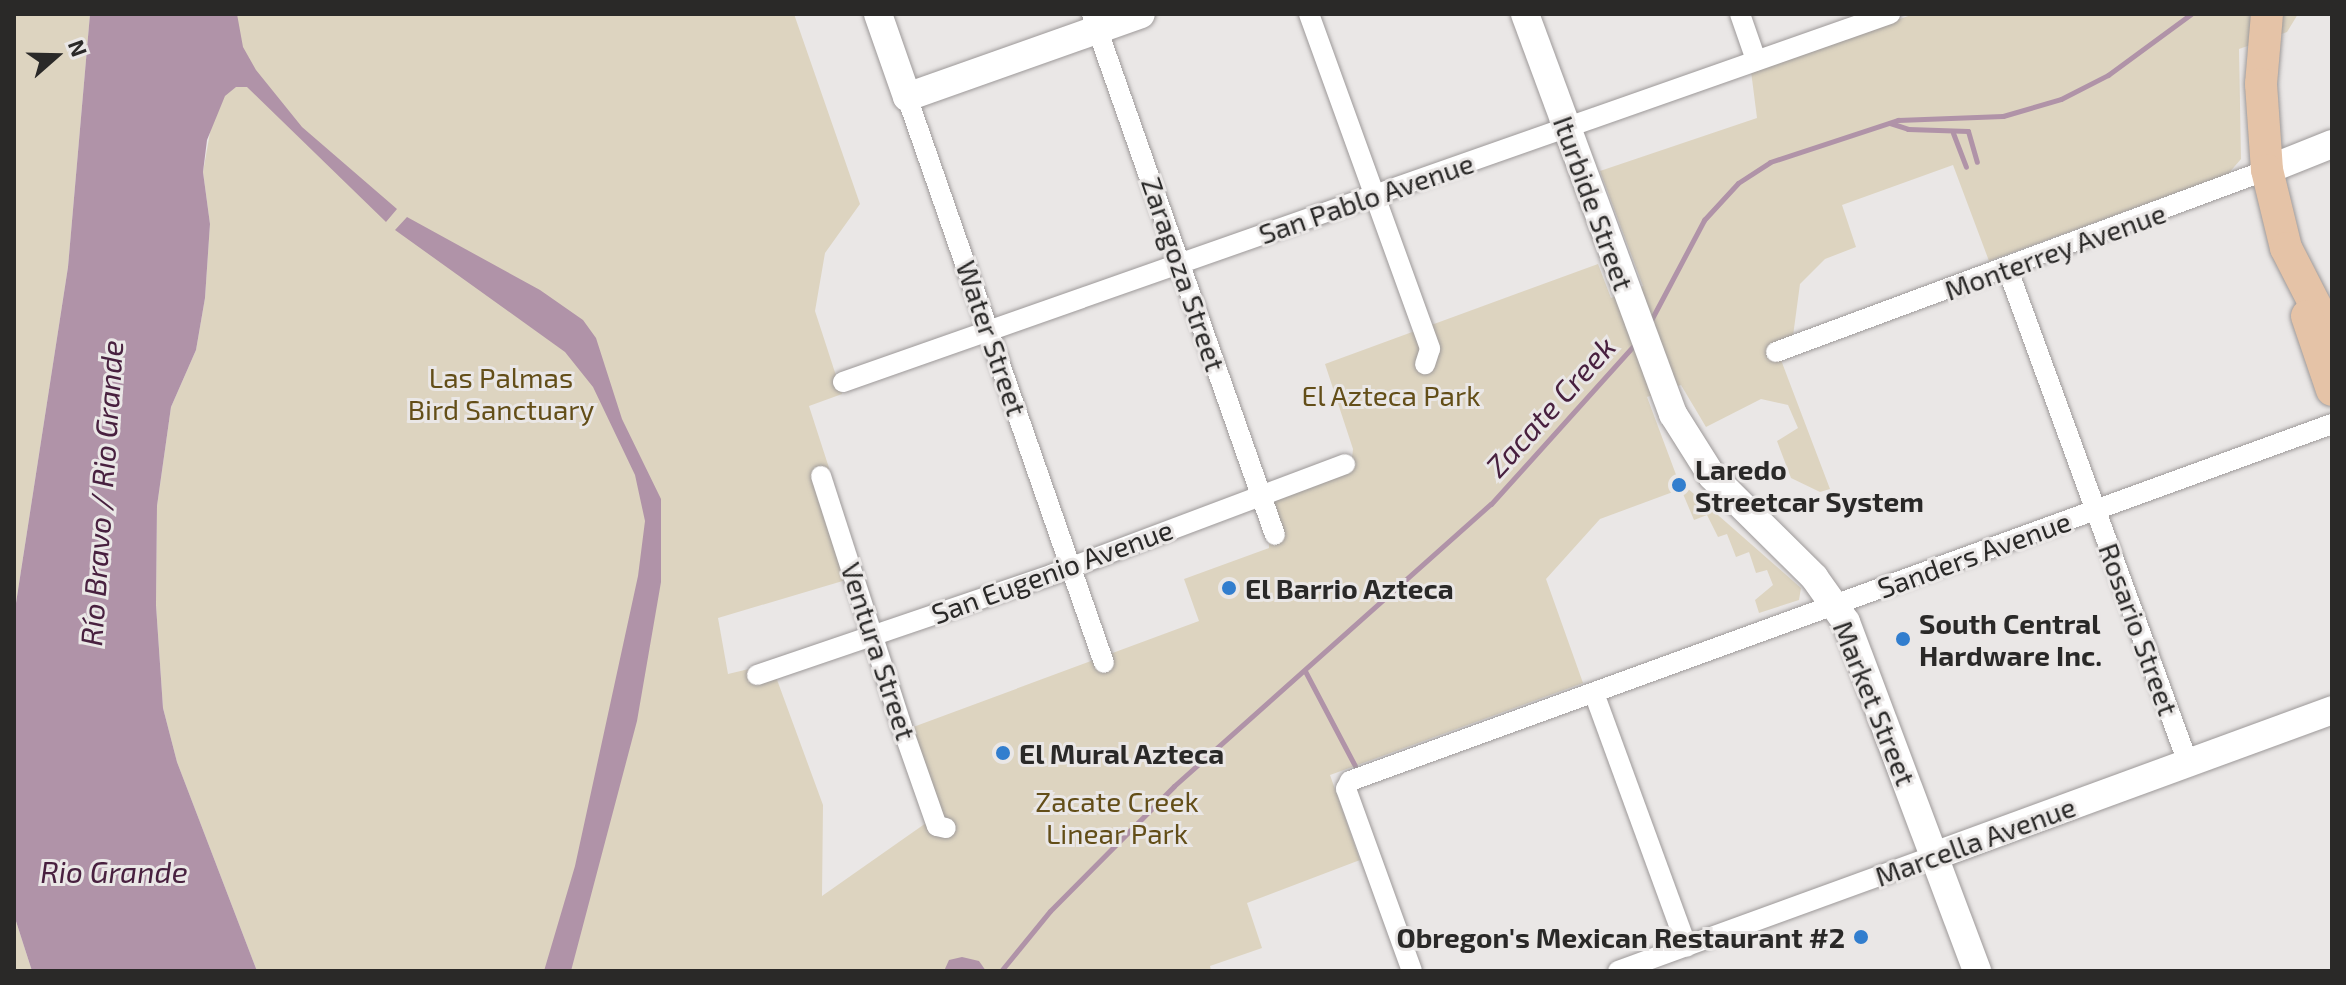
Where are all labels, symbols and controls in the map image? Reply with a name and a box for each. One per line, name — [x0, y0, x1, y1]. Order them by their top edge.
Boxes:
north arrow — [16, 16, 96, 96]
text: N — [64, 36, 93, 60]
street label: Iturbide Street — [1547, 111, 1641, 295]
street label: San Pablo Avenue — [1254, 145, 1478, 251]
street label: Zaragoza Street — [1135, 173, 1233, 375]
street label: Monterrey Avenue — [1939, 195, 2171, 307]
street label: Water Street — [950, 256, 1034, 420]
water label: Zacate Creek — [1478, 329, 1622, 483]
water label: Río Bravo / Rio Grande — [72, 339, 130, 647]
park label: Las Palmas Bird Sanctuary — [408, 360, 594, 426]
park label: El Azteca Park — [1301, 378, 1481, 412]
place label: Laredo Streetcar System — [1695, 452, 1925, 518]
marker: Laredo Streetcar System — [1670, 476, 1688, 494]
street label: Sanders Avenue — [1872, 503, 2076, 605]
street label: San Eugenio Avenue — [926, 512, 1178, 630]
street label: Rosario Street — [2092, 538, 2186, 720]
street label: Ventura Street — [835, 558, 923, 744]
place label: El Barrio Azteca — [1245, 571, 1455, 605]
marker: El Barrio Azteca — [1220, 579, 1238, 597]
place label: South Central Hardware Inc. — [1919, 606, 2102, 672]
street label: Market Street — [1827, 616, 1923, 790]
marker: South Central Hardware Inc. — [1894, 630, 1912, 648]
place label: El Mural Azteca — [1019, 736, 1226, 770]
marker: El Mural Azteca — [994, 744, 1012, 762]
park label: Zacate Creek Linear Park — [1035, 784, 1199, 850]
street label: Marcella Avenue — [1870, 789, 2080, 893]
water label: Rio Grande — [40, 853, 188, 889]
place label: Obregon's Mexican Restaurant #2 — [1396, 920, 1845, 954]
marker: Obregon's Mexican Restaurant #2 — [1852, 928, 1870, 946]

